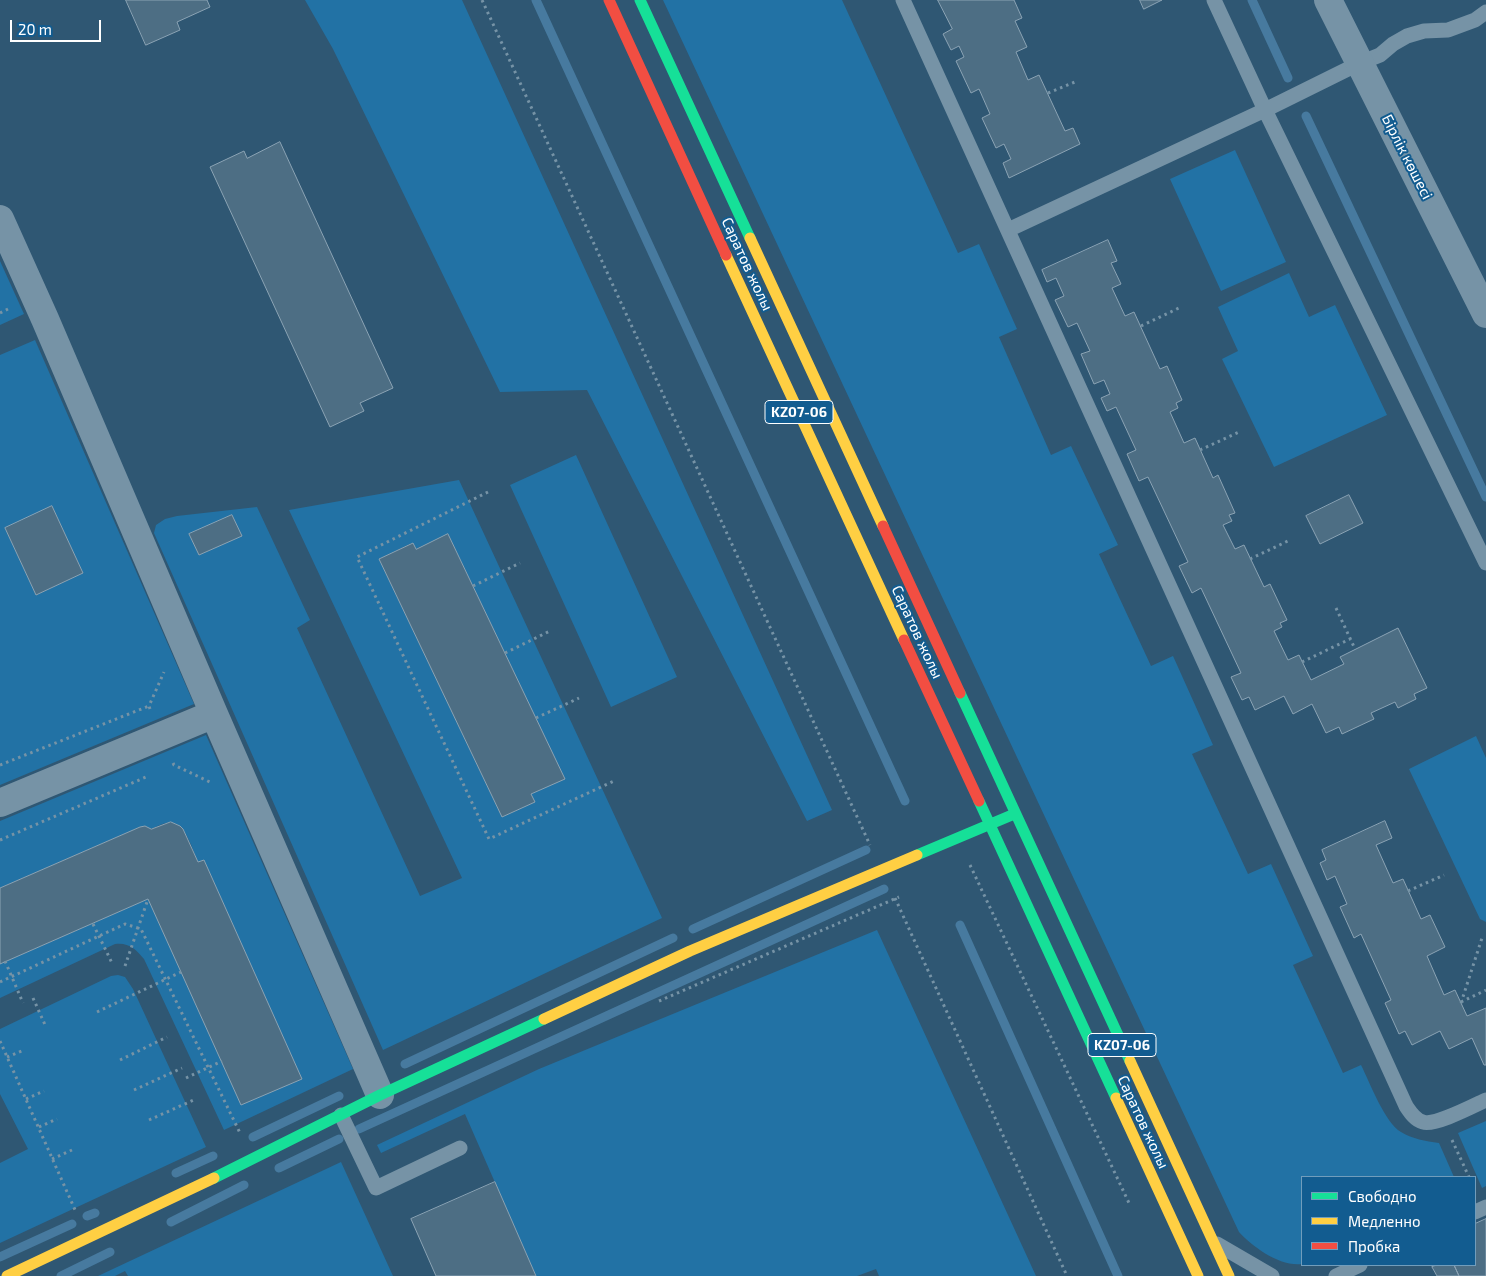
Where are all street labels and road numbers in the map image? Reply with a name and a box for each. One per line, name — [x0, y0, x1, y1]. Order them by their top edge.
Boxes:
street label: Бірлік көшесі — [1378, 112, 1436, 202]
street label: Саратов жолы — [718, 215, 776, 313]
road number: KZ07-06 — [765, 401, 833, 424]
street label: Саратов жолы — [888, 583, 946, 681]
road number: KZ07-06 — [1088, 1034, 1156, 1056]
street label: Саратов жолы — [1114, 1073, 1172, 1171]

